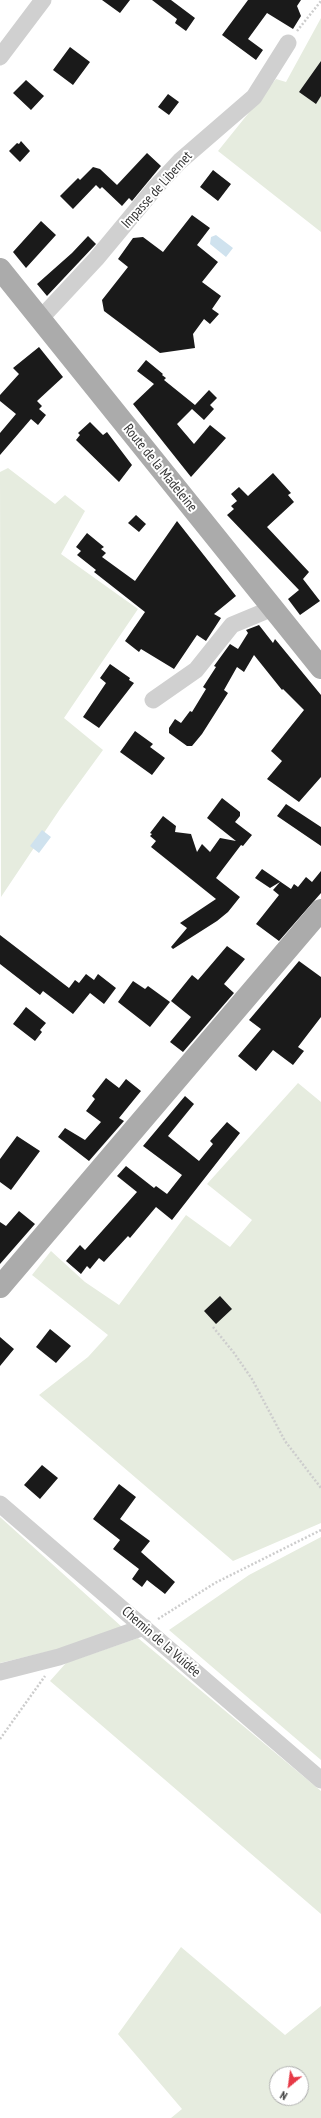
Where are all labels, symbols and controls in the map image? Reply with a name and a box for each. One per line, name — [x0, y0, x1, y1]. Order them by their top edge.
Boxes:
street label: Impasse de Libernet — [118, 148, 196, 232]
street label: Route de la Madeleine — [120, 421, 200, 515]
street label: Chemin de la Vuidée — [118, 1603, 204, 1681]
north arrow — [269, 2066, 309, 2106]
text: N — [278, 2088, 290, 2103]

